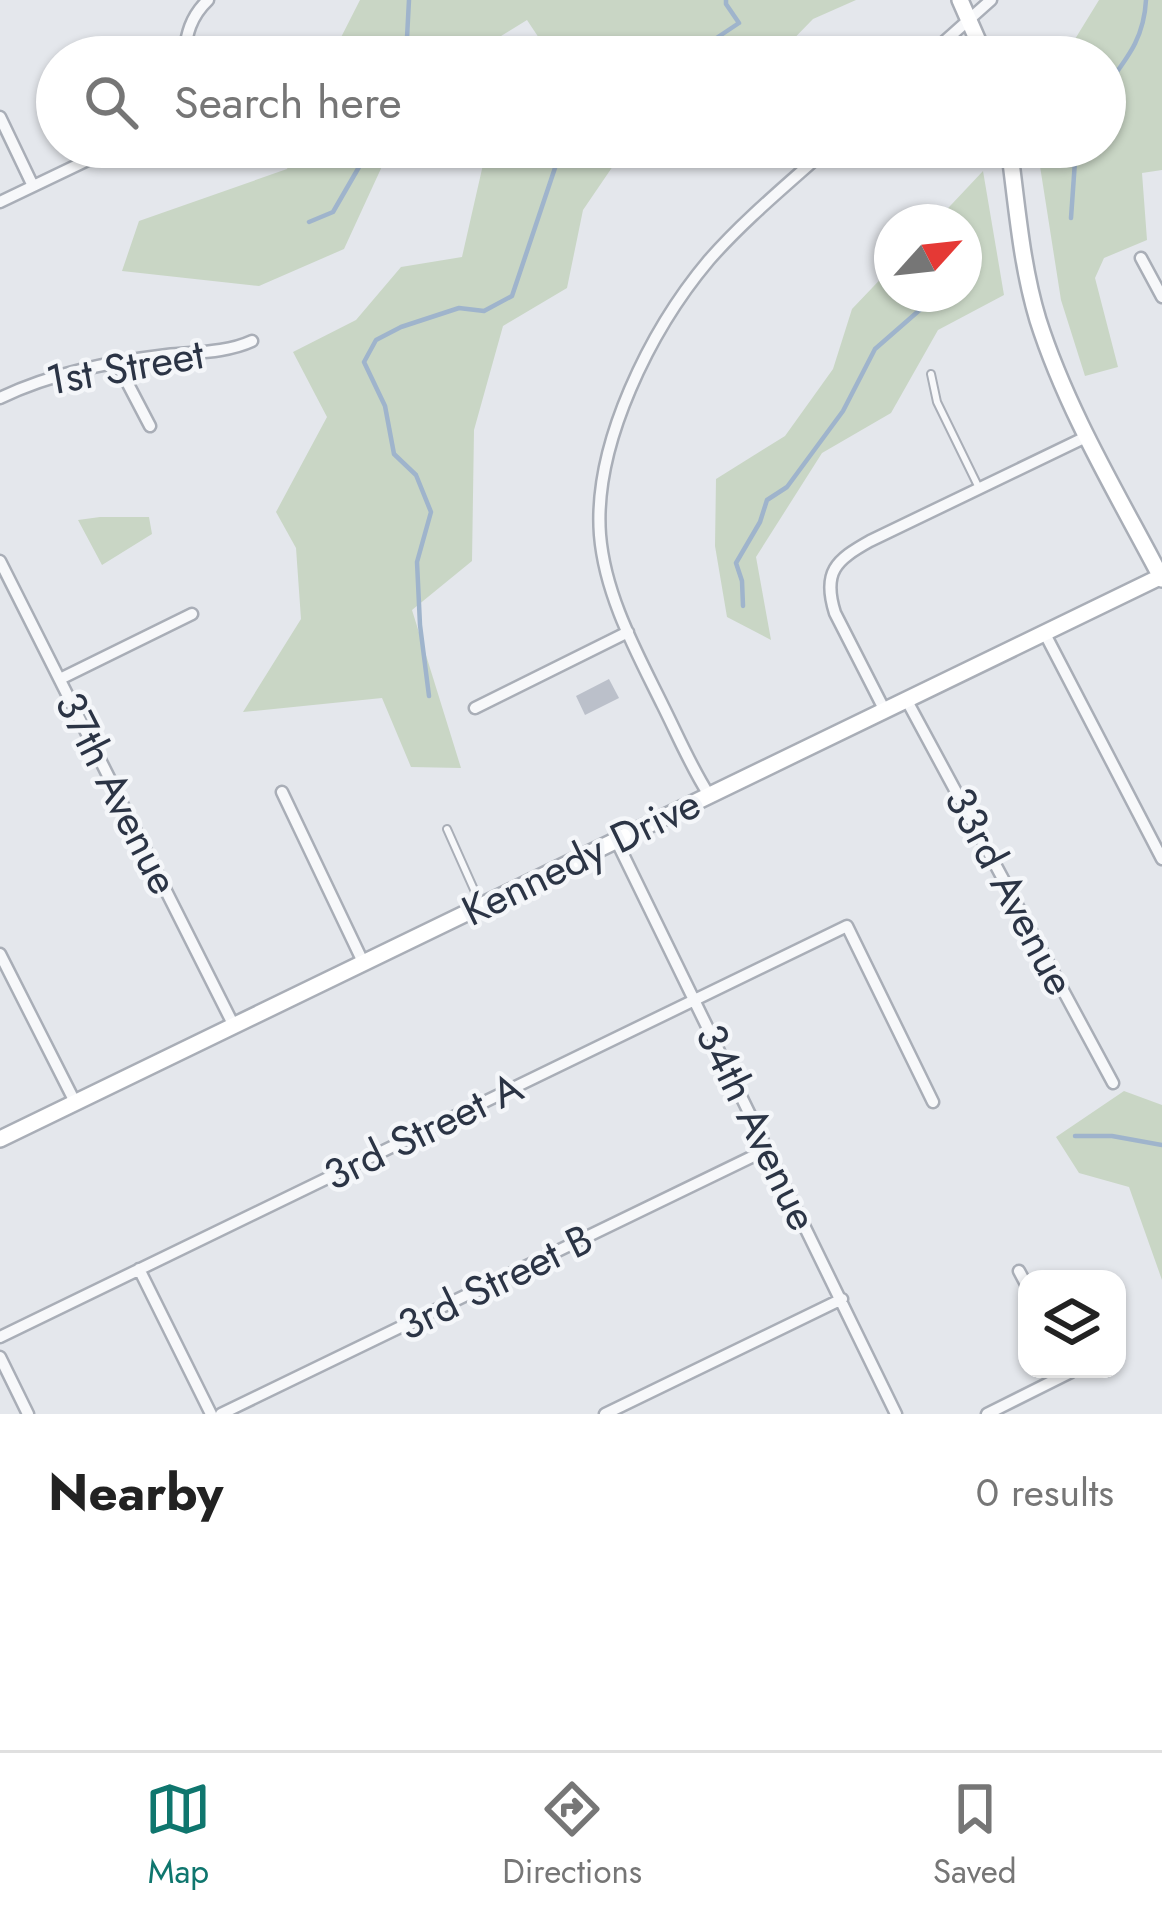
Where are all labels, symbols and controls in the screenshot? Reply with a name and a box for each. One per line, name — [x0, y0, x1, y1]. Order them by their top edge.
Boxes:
search box — [36, 36, 1126, 168]
icon: search — [78, 69, 144, 135]
text: Search here — [174, 70, 402, 135]
north arrow — [874, 204, 982, 312]
street label: 1st Street — [42, 323, 208, 411]
street label: 37th Avenue — [40, 681, 194, 905]
street label: Kennedy Drive — [452, 773, 710, 941]
street label: 33rd Avenue — [930, 776, 1090, 1006]
street label: 34th Avenue — [681, 1013, 833, 1241]
street label: 3rd Street A — [313, 1056, 533, 1205]
street label: 3rd Street B — [387, 1209, 603, 1355]
map controls — [1018, 1270, 1126, 1378]
button: layers — [1018, 1270, 1126, 1378]
text: Nearby — [48, 1455, 223, 1529]
text: 0 results — [976, 1464, 1114, 1521]
tab: Map — [145, 1776, 211, 1895]
tab: Directions — [502, 1776, 642, 1895]
tab: Saved — [933, 1776, 1017, 1895]

